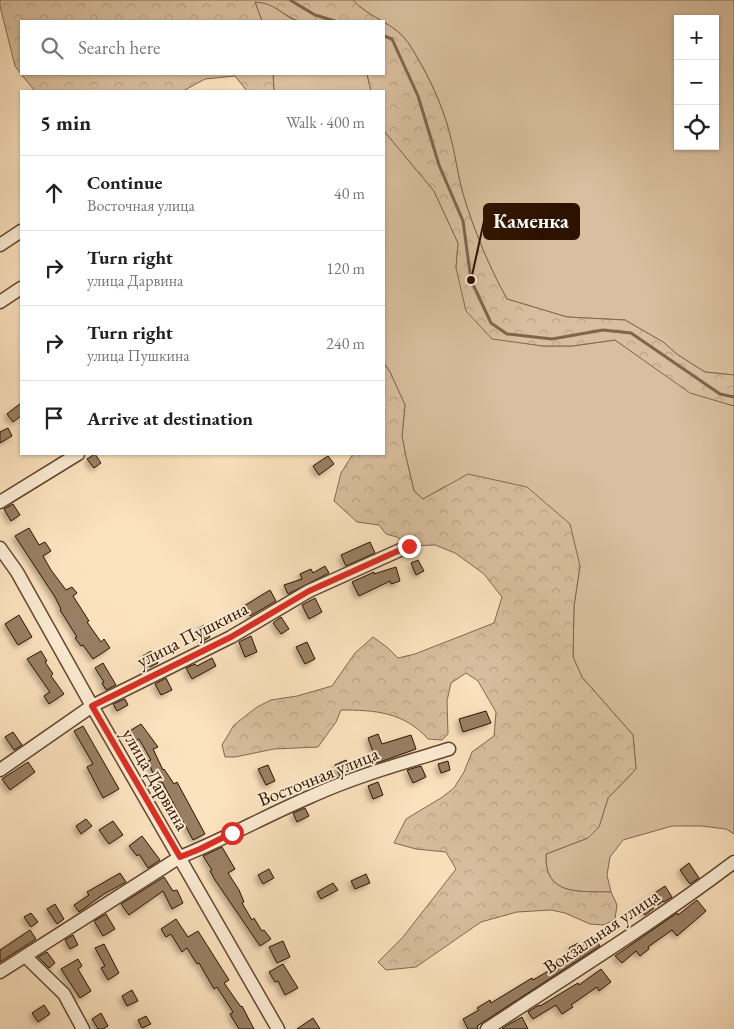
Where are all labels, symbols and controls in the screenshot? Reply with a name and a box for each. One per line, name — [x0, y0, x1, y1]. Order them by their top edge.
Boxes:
map controls — [674, 15, 719, 150]
button: + — [674, 15, 719, 60]
search box — [20, 20, 385, 75]
icon: search — [38, 34, 66, 62]
text: Search here — [78, 35, 160, 60]
button: − — [674, 60, 719, 105]
button: locate — [674, 105, 719, 150]
text: 5 min — [40, 109, 91, 136]
text: Walk · 400 m — [286, 112, 365, 133]
text: Continue — [87, 170, 162, 195]
icon: ahead — [40, 179, 68, 207]
text: 40 m — [334, 183, 365, 204]
text: Восточная улица — [87, 195, 195, 216]
callout: Каменка — [484, 204, 579, 239]
text: Каменка — [493, 208, 569, 234]
text: Turn right — [87, 245, 173, 270]
icon: right — [40, 254, 68, 282]
text: 120 m — [326, 258, 365, 279]
text: улица Дарвина — [87, 270, 183, 291]
text: Turn right — [87, 320, 173, 345]
icon: right — [40, 329, 68, 357]
text: 240 m — [326, 333, 365, 354]
text: улица Пушкина — [87, 345, 190, 366]
icon: arrive — [40, 404, 68, 432]
text: Arrive at destination — [87, 406, 253, 431]
route end — [398, 535, 421, 558]
street label: улица Пушкина — [132, 595, 253, 673]
street label: улица Дарвина — [116, 723, 195, 835]
street label: Восточная улица — [254, 741, 383, 812]
route start — [221, 822, 244, 845]
street label: Вокзальная улица — [538, 883, 665, 980]

